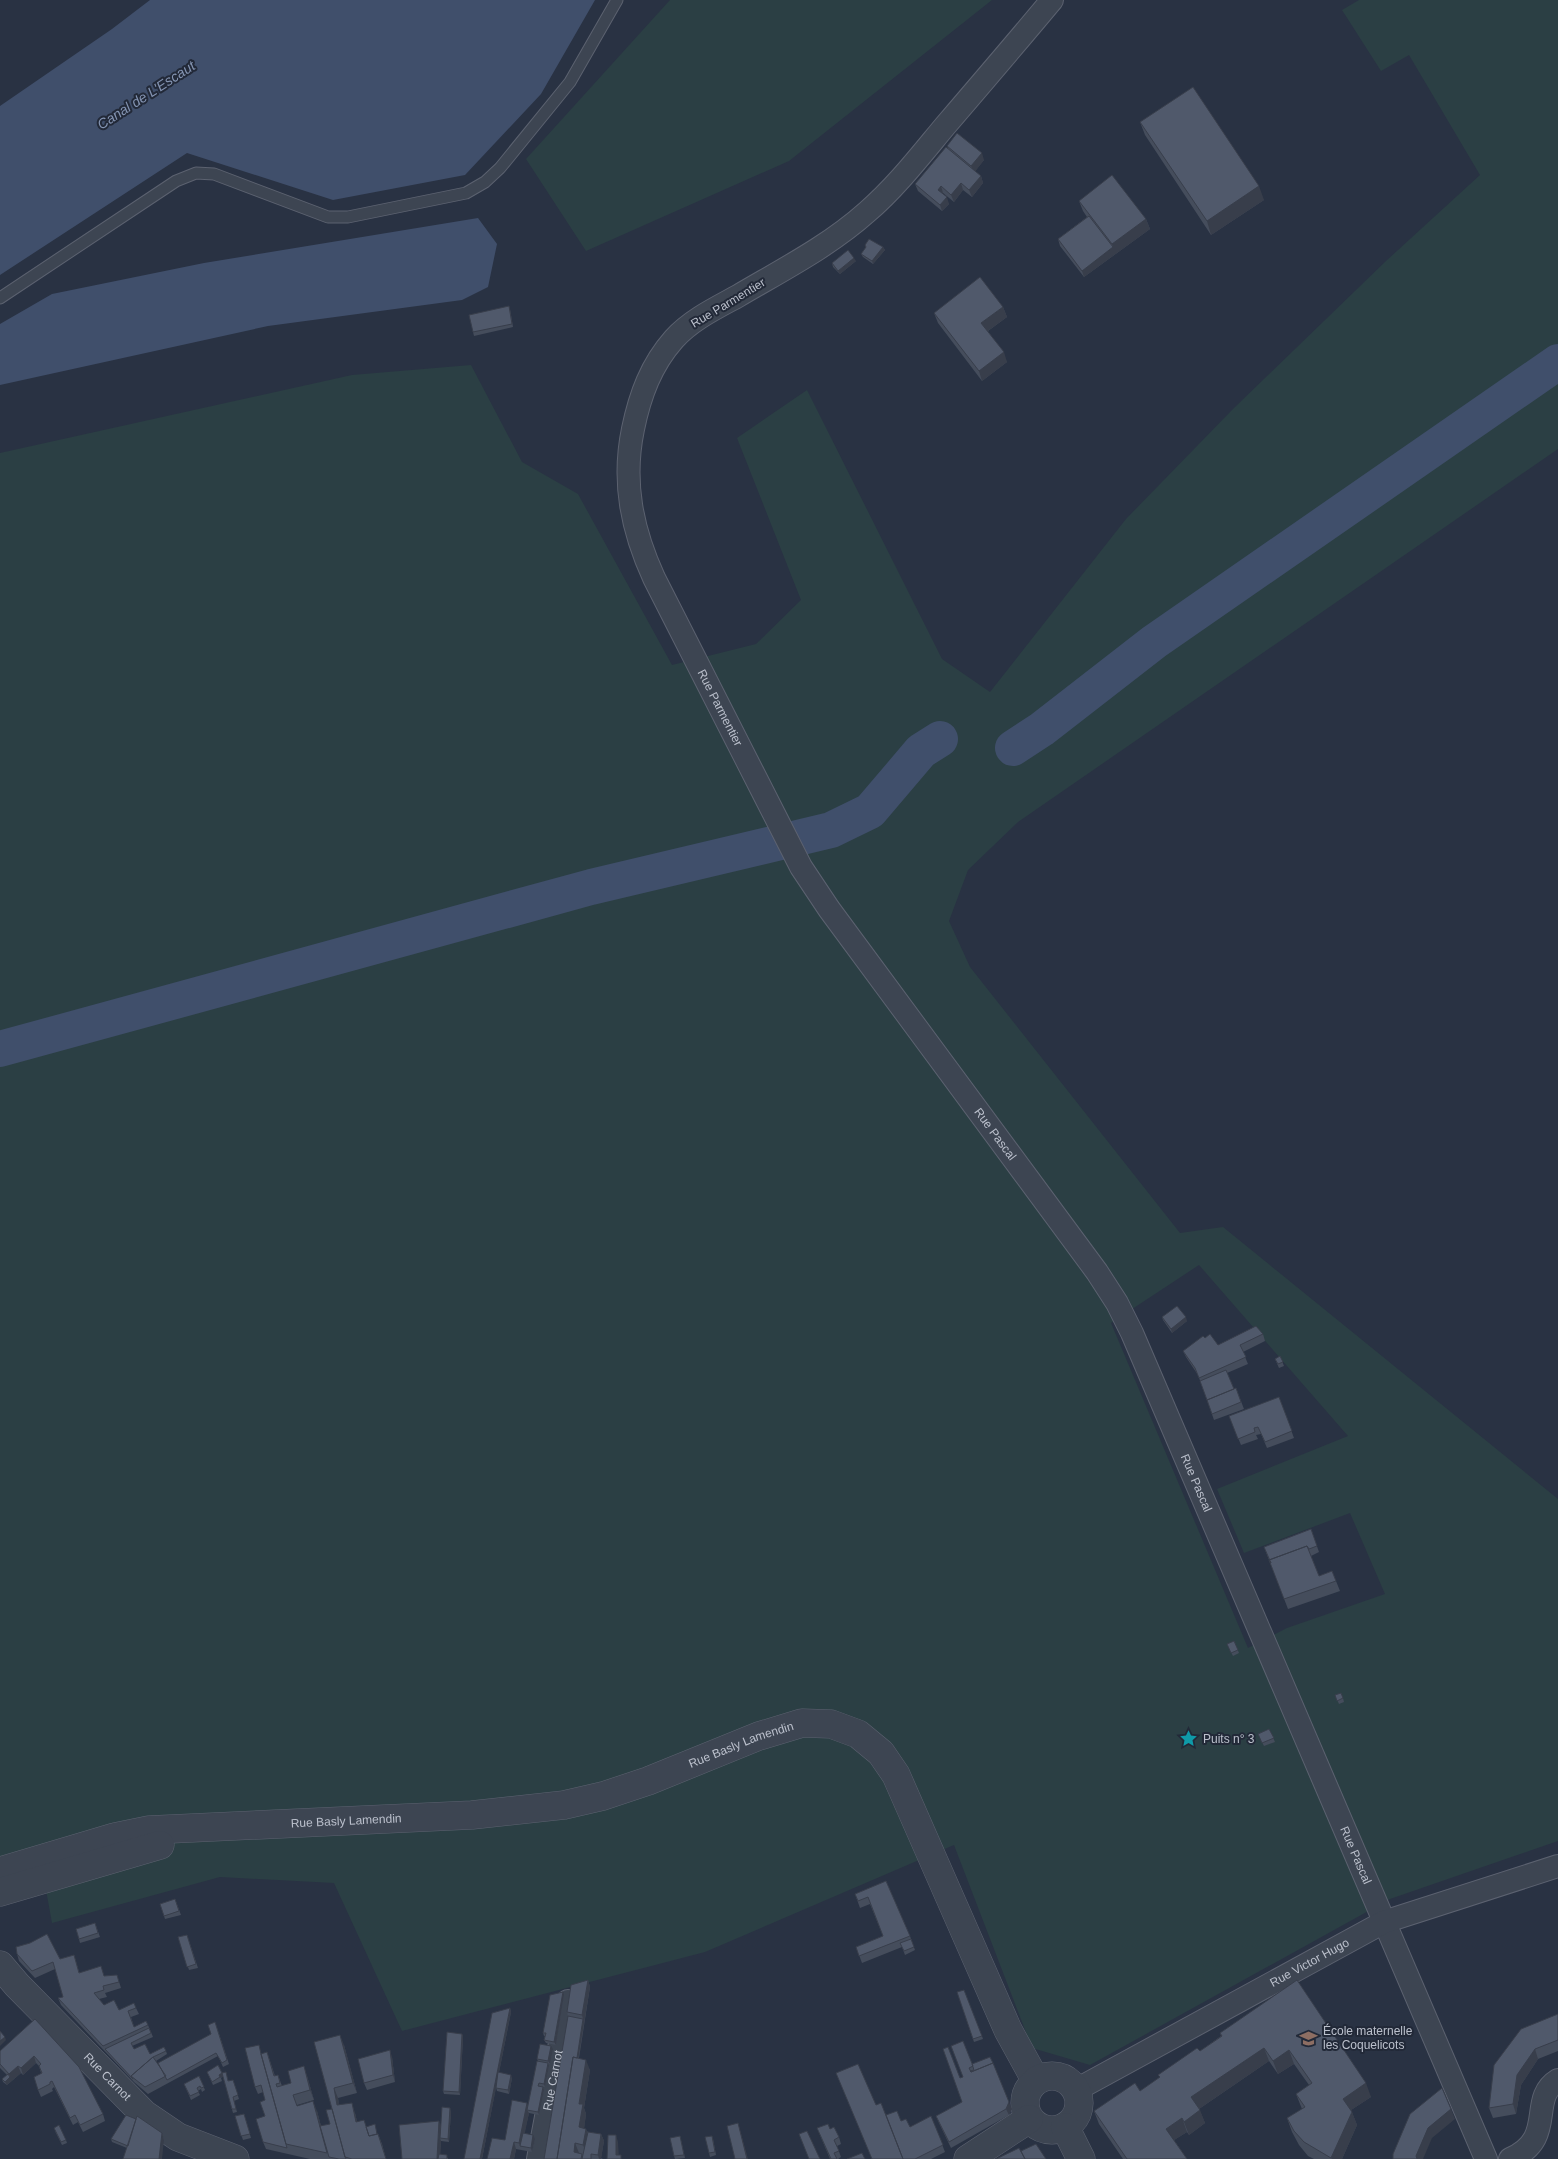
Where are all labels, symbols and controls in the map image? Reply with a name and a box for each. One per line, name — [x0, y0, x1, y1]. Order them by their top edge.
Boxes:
water label: Canal de L'Escaut — [94, 57, 199, 133]
street label: Rue Parmentier — [688, 275, 768, 331]
street label: Rue Parmentier — [695, 667, 745, 748]
street label: Rue Pascal — [971, 1105, 1019, 1163]
street label: Rue Pascal — [1178, 1452, 1215, 1514]
street label: Rue Basly Lamendin — [687, 1719, 795, 1771]
place icon: Puits n° 3 — [1179, 1729, 1199, 1749]
place label: Puits n° 3 — [1203, 1732, 1255, 1746]
street label: Rue Basly Lamendin — [290, 1811, 402, 1830]
street label: Rue Pascal — [1337, 1824, 1374, 1886]
street label: Rue Victor Hugo — [1268, 1935, 1352, 1990]
place label: École maternelle les Coquelicots — [1323, 2023, 1413, 2052]
school or university icon: École maternelle les Coquelicots — [1299, 2028, 1319, 2048]
street label: Rue Carnot — [540, 2048, 566, 2112]
street label: Rue Carnot — [81, 2050, 134, 2104]

